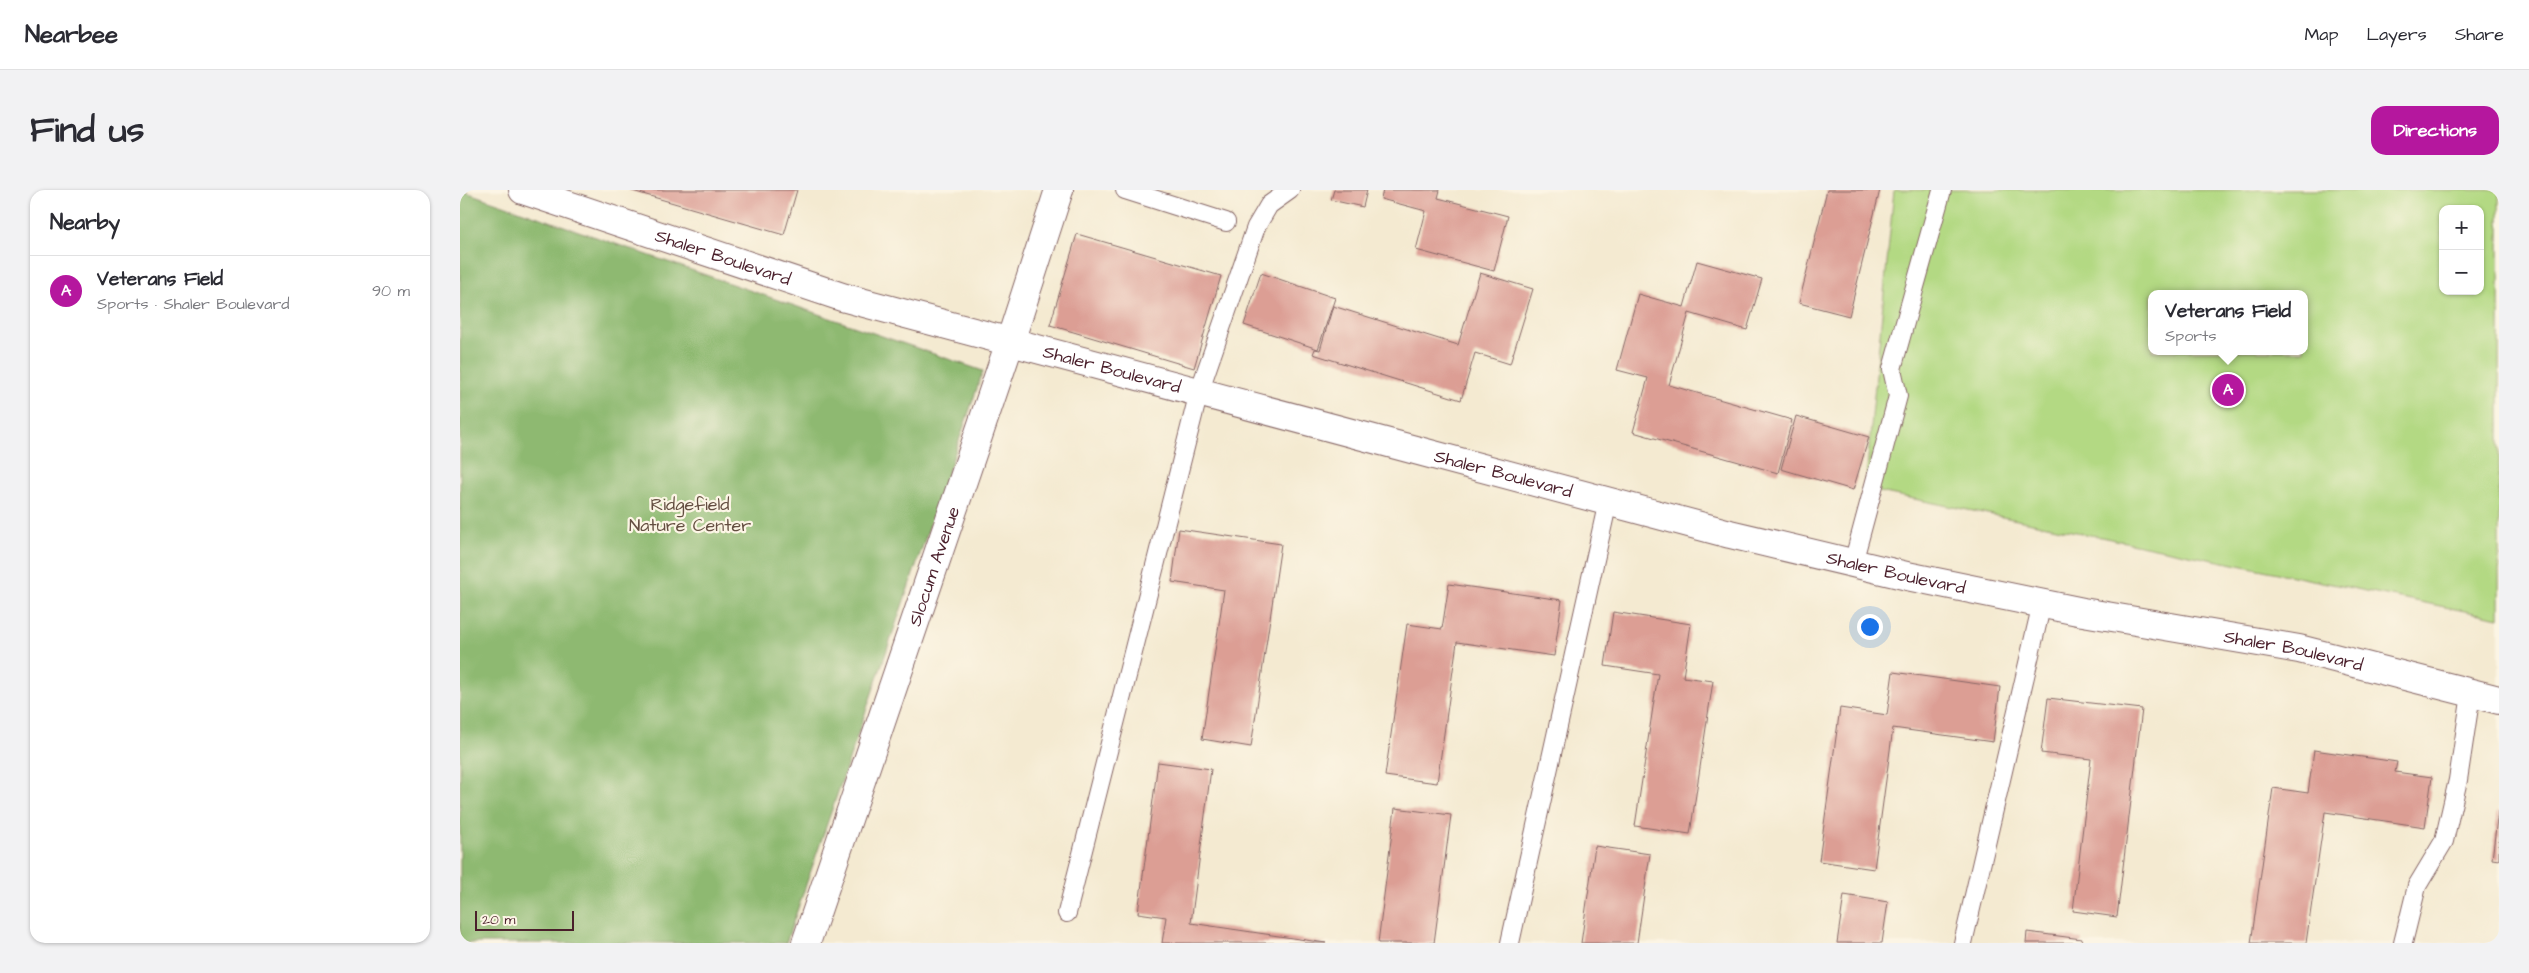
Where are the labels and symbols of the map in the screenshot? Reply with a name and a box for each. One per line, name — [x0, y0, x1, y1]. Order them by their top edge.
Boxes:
street label: Shaler Boulevard — [652, 223, 794, 291]
street label: Shaler Boulevard — [1040, 339, 1184, 399]
pin: A — [2212, 371, 2244, 409]
street label: Shaler Boulevard — [1432, 443, 1575, 504]
park label: Ridgefield Nature Center — [629, 492, 751, 538]
street label: Slocum Avenue — [902, 503, 966, 629]
street label: Shaler Boulevard — [1824, 545, 1968, 600]
your location — [1857, 614, 1883, 640]
street label: Shaler Boulevard — [2222, 624, 2366, 677]
scale bar — [475, 908, 574, 931]

